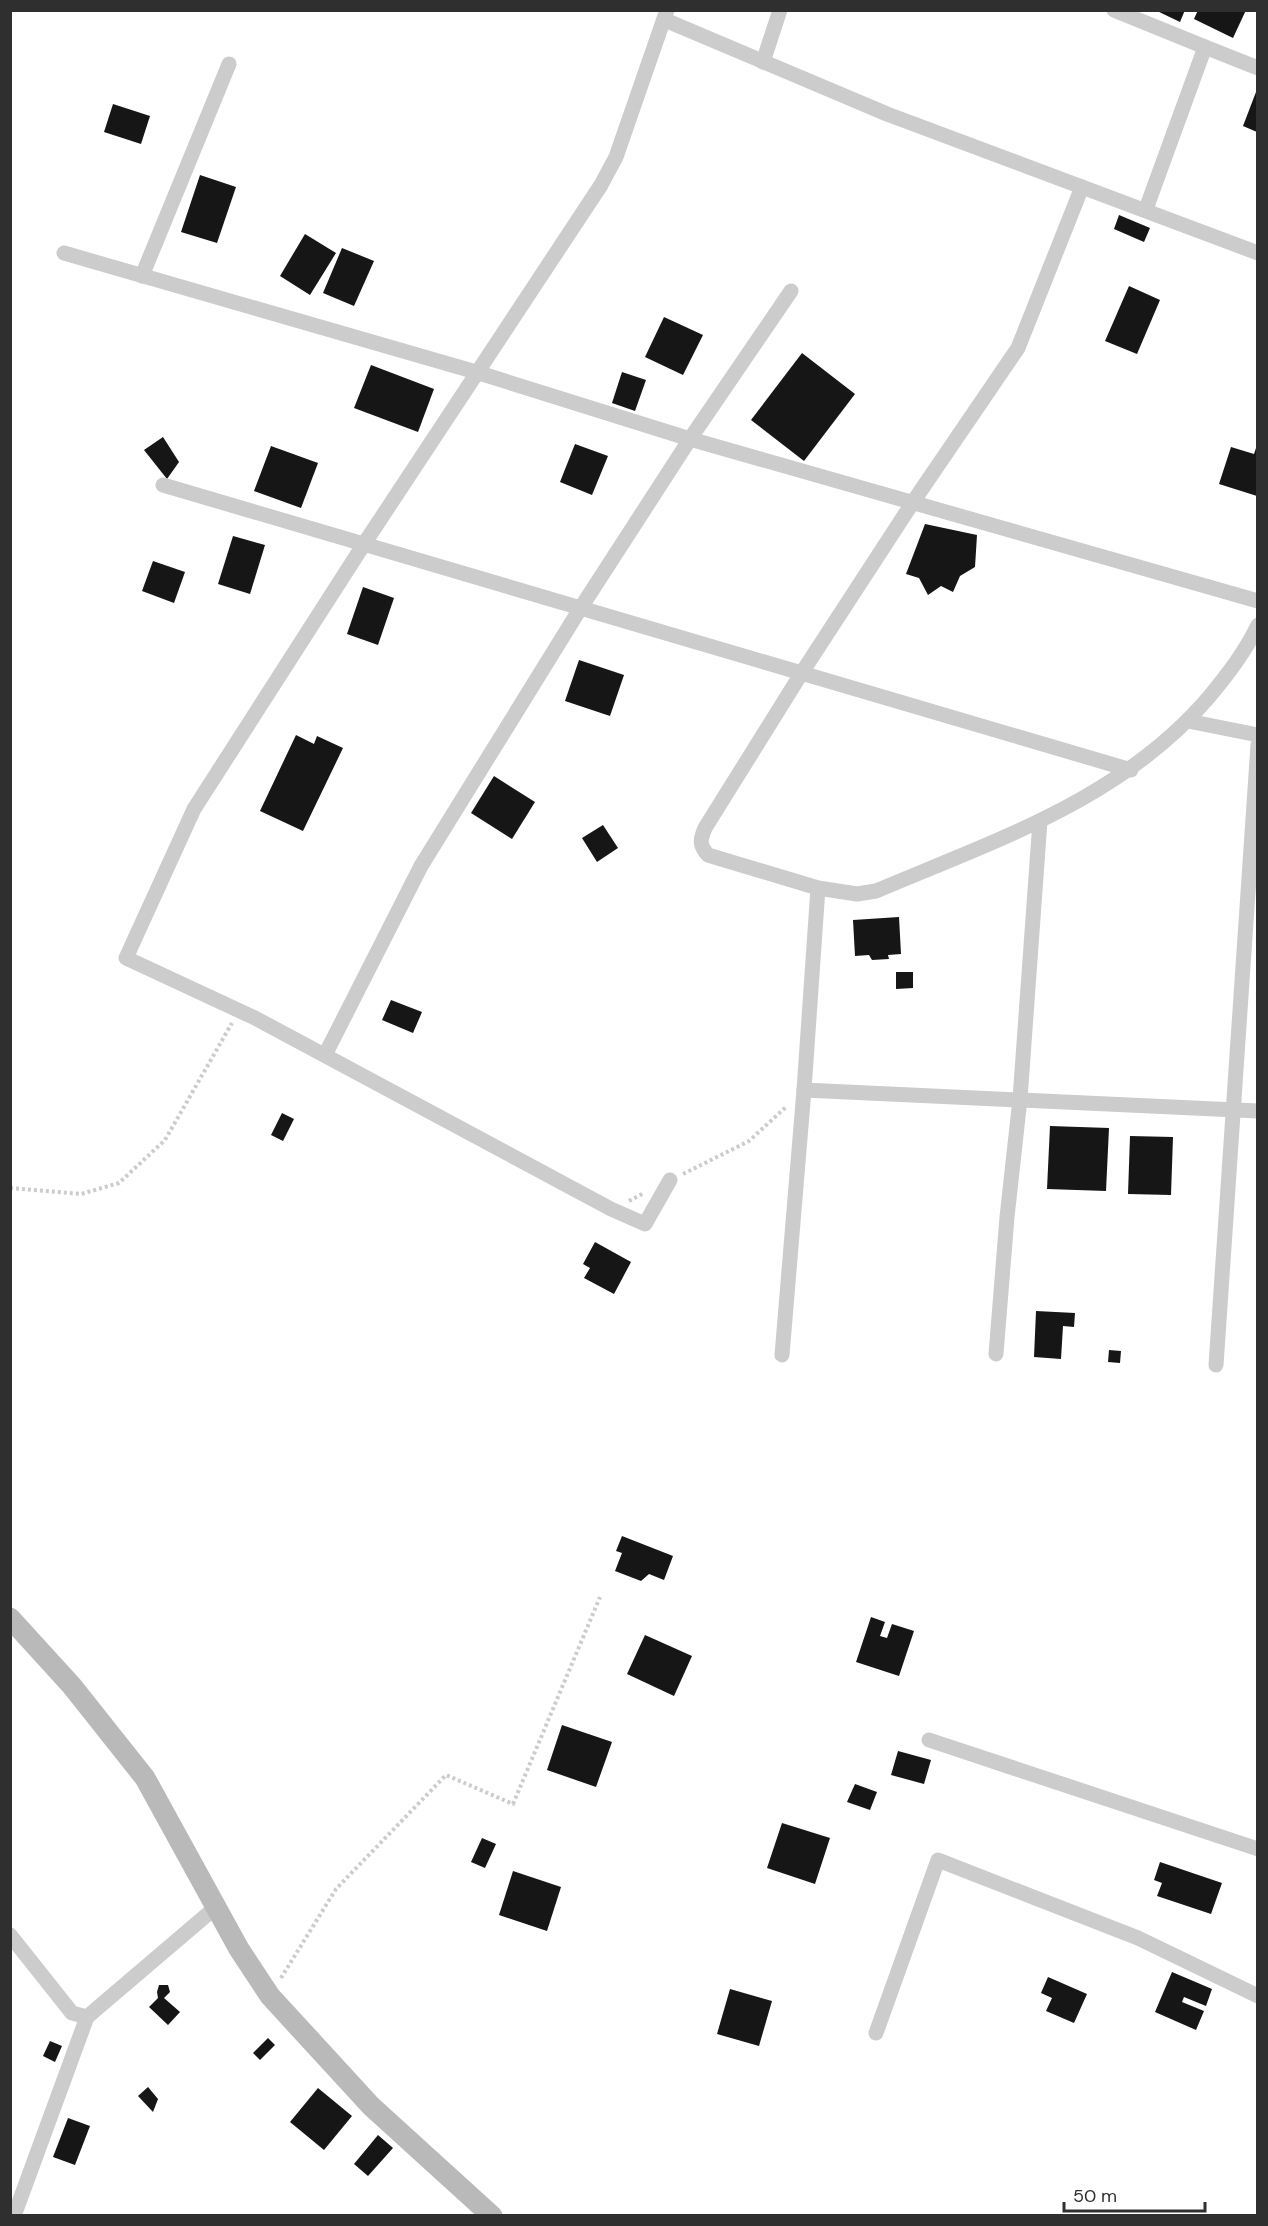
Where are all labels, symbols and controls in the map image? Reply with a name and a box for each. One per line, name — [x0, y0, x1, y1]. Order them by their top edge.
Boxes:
scale bar — [1064, 2175, 1205, 2213]
text: 50 m — [1073, 2184, 1117, 2208]

